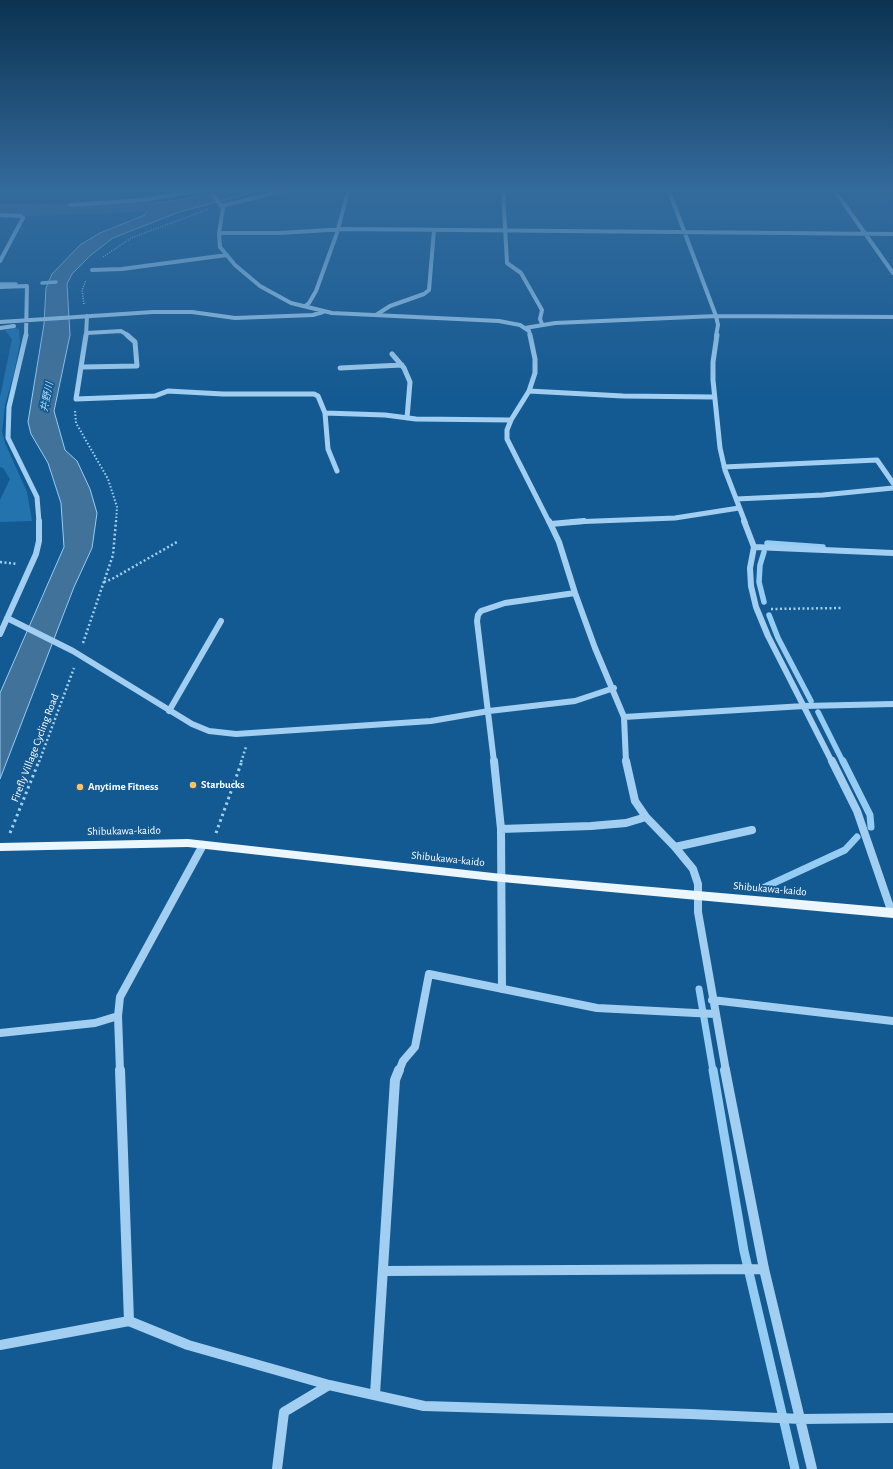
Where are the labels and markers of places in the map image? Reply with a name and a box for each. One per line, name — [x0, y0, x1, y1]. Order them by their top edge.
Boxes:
place label: Starbucks — [201, 778, 245, 792]
place label: Anytime Fitness — [88, 780, 158, 794]
marker: Starbucks — [188, 780, 198, 790]
marker: Anytime Fitness — [75, 782, 85, 792]

